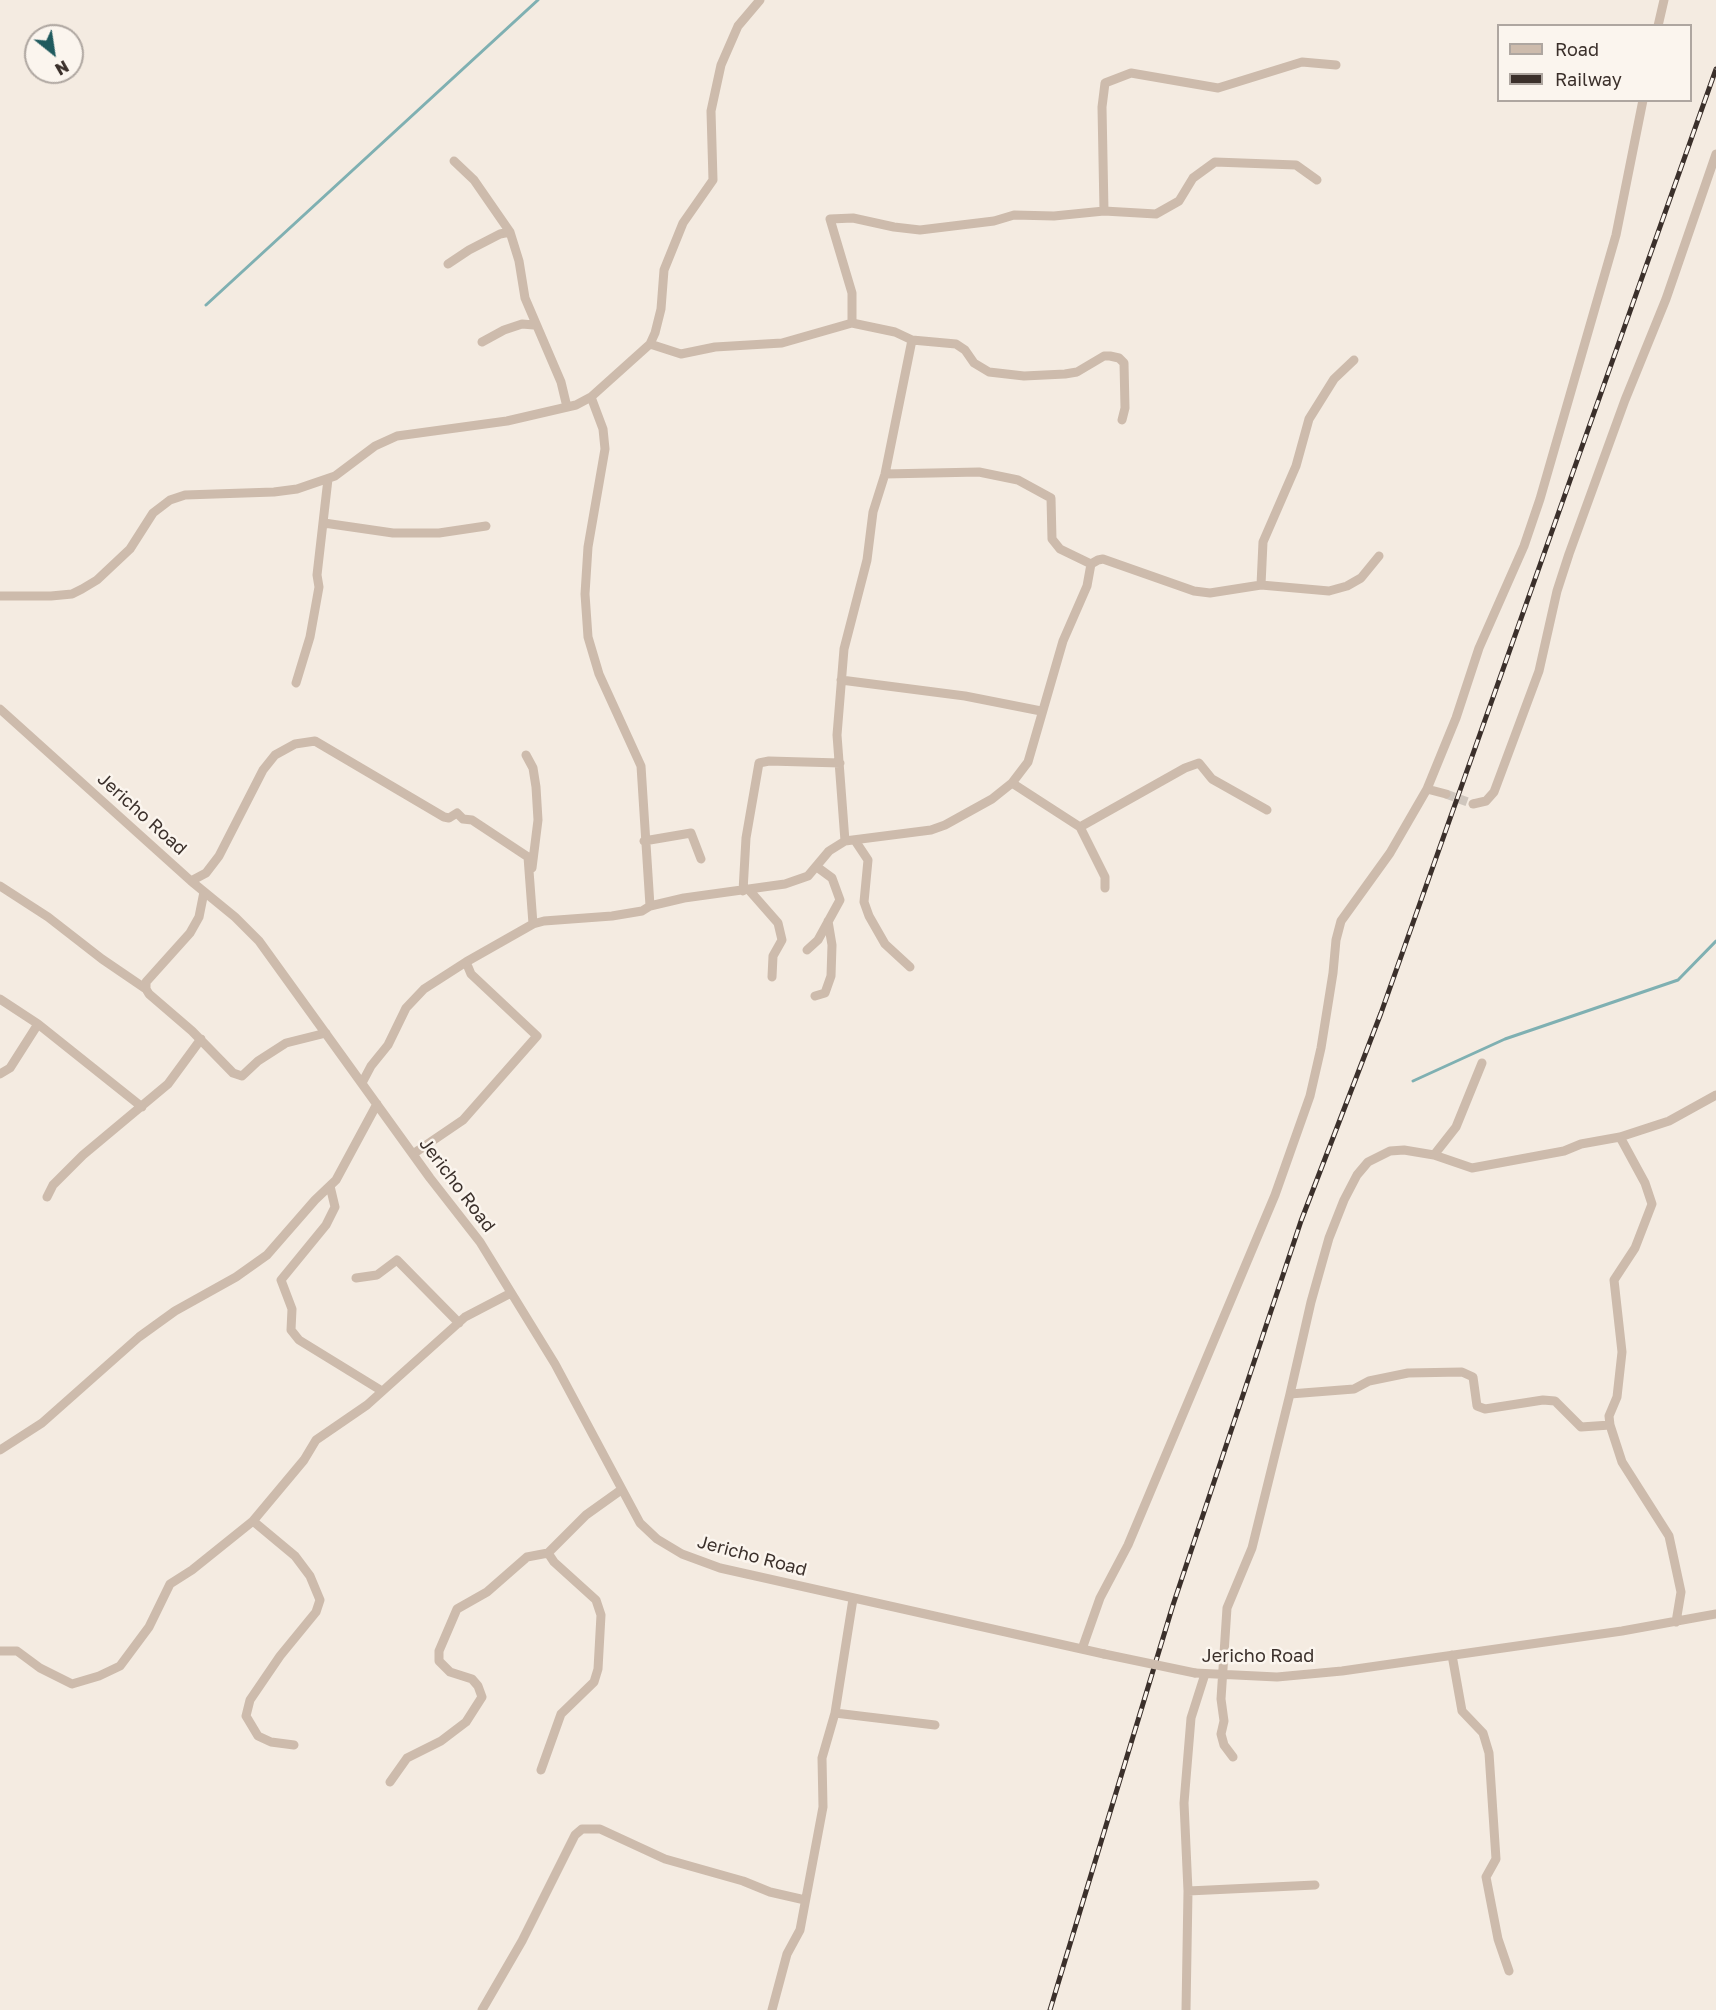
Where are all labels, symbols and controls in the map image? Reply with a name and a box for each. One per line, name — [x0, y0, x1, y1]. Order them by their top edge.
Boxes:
north arrow — [24, 24, 84, 84]
legend — [1497, 24, 1692, 102]
text: Road — [1555, 38, 1599, 60]
text: N — [52, 56, 72, 80]
text: Railway — [1555, 68, 1622, 90]
street label: Jericho Road — [93, 768, 191, 860]
street label: Jericho Road — [415, 1134, 499, 1236]
street label: Jericho Road — [695, 1531, 809, 1581]
street label: Jericho Road — [1202, 1645, 1314, 1667]

